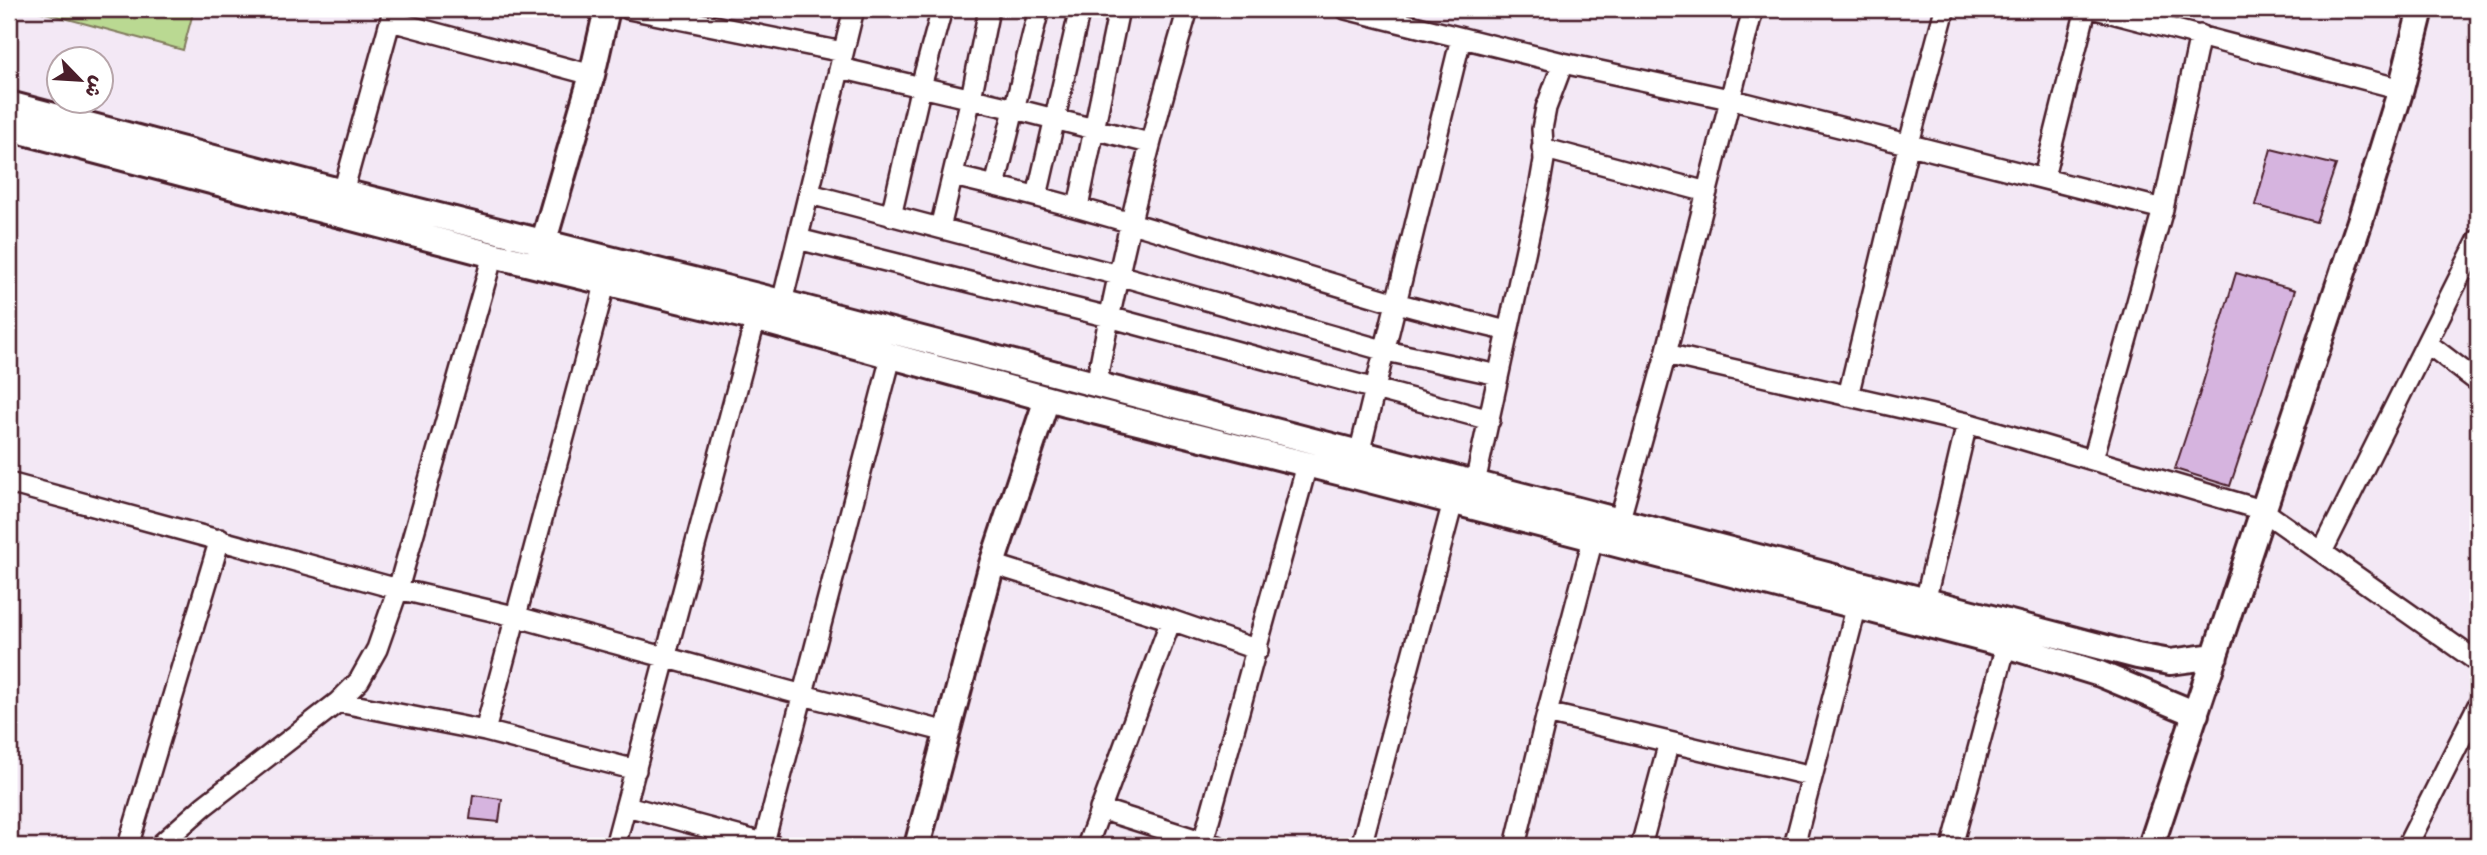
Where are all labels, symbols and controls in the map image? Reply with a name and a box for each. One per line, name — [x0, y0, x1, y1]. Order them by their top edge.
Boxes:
north arrow — [46, 46, 116, 116]
text: ش — [79, 72, 110, 101]

